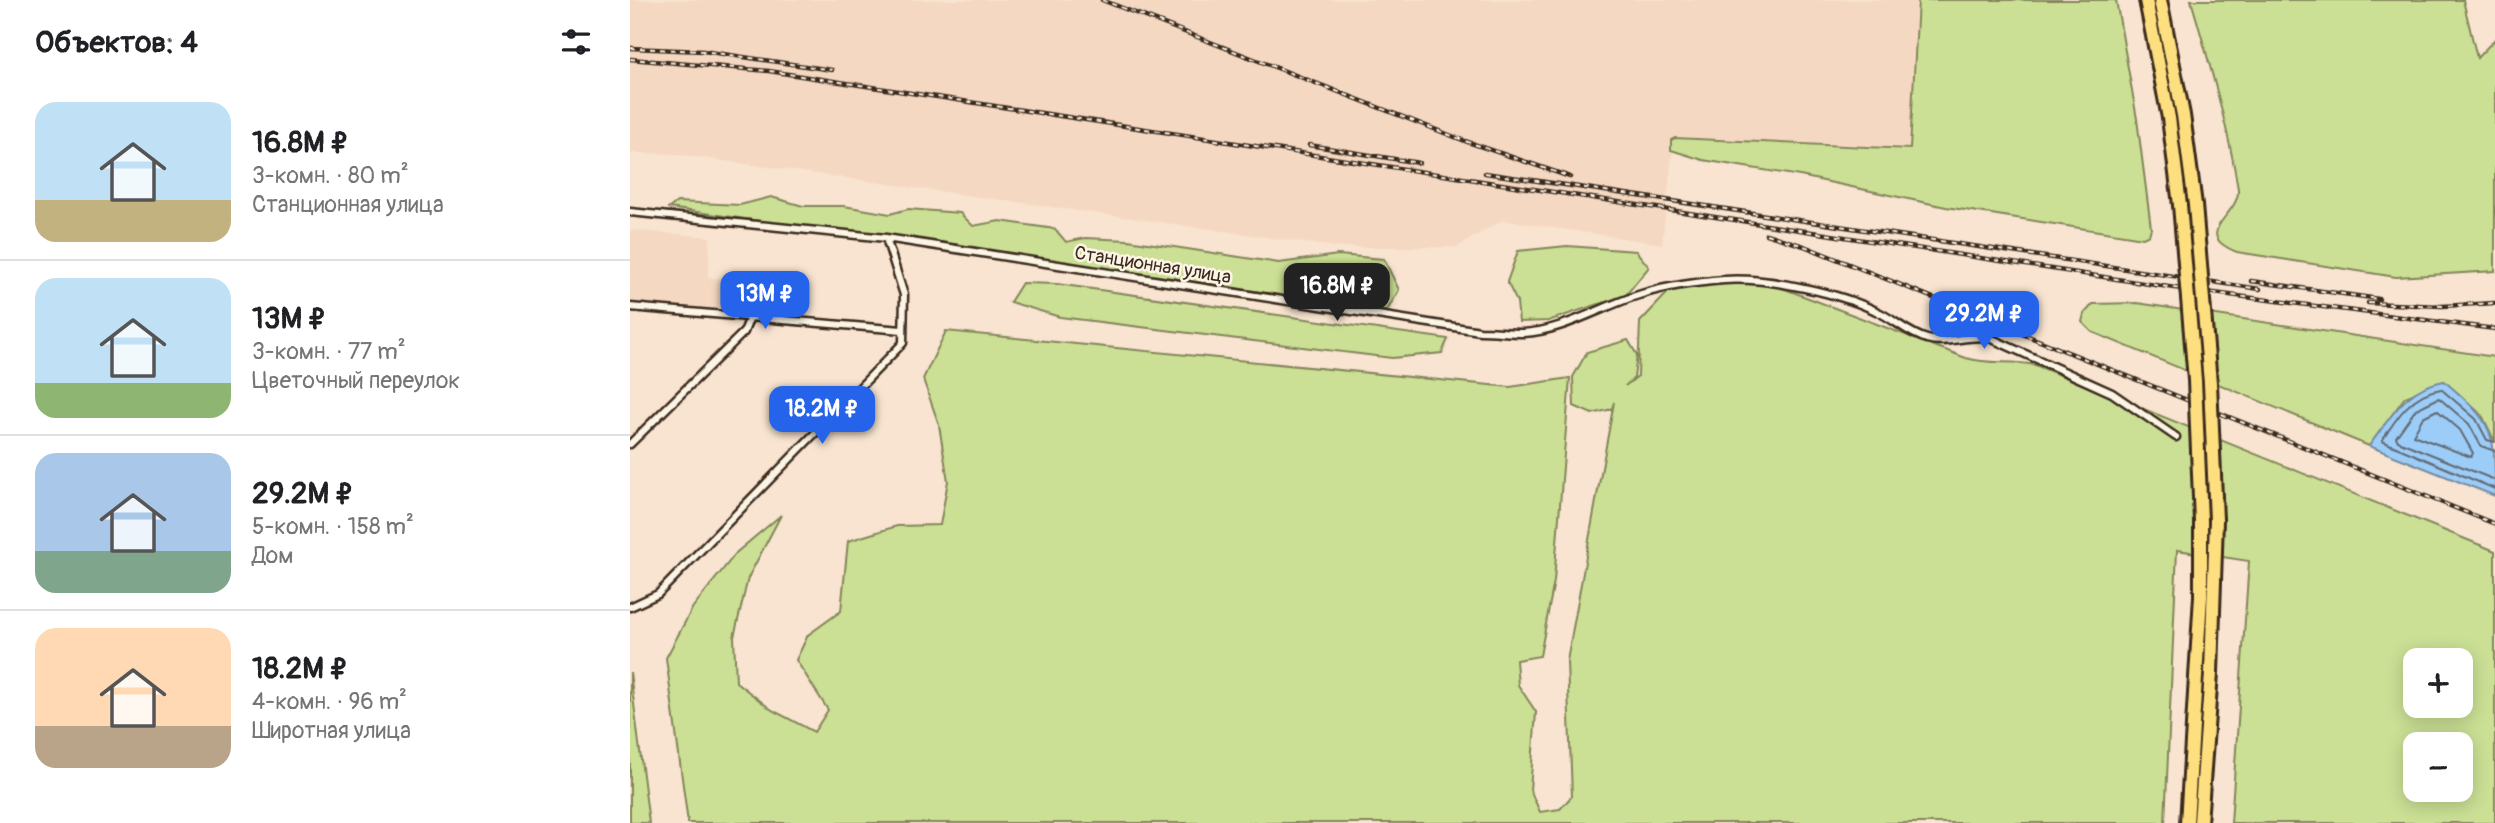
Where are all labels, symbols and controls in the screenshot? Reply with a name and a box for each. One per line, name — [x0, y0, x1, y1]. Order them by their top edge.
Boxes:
icon: filters — [557, 23, 595, 61]
text: Объектов: 4 — [35, 24, 198, 61]
text: 16.8M ₽ — [252, 124, 349, 161]
icon: home — [91, 130, 175, 214]
text: 3-комн. · 80 m² — [252, 161, 409, 190]
text: Станционная улица — [252, 190, 444, 219]
street label: Станционная улица — [1073, 241, 1233, 289]
pin: 16.8M ₽ — [1272, 264, 1402, 323]
text: 16.8M ₽ — [1300, 271, 1374, 300]
pin: 13M ₽ — [716, 272, 814, 331]
text: 13M ₽ — [736, 279, 794, 308]
pin: 29.2M ₽ — [1919, 292, 2049, 351]
text: 29.2M ₽ — [1945, 299, 2023, 328]
text: 13M ₽ — [252, 300, 327, 337]
icon: home — [91, 306, 175, 390]
text: 3-комн. · 77 m² — [252, 337, 406, 366]
text: Цветочный переулок — [252, 366, 460, 395]
pin: 18.2M ₽ — [757, 386, 887, 446]
text: 18.2M ₽ — [785, 394, 859, 423]
text: 29.2M ₽ — [252, 475, 354, 512]
icon: home — [91, 481, 175, 565]
text: 5-комн. · 158 m² — [252, 512, 414, 541]
text: Дом — [252, 541, 293, 570]
map controls — [2403, 648, 2473, 802]
button: + — [2403, 648, 2473, 718]
text: 18.2M ₽ — [252, 650, 348, 687]
icon: home — [91, 656, 175, 740]
text: 4-комн. · 96 m² — [252, 687, 407, 716]
text: Широтная улица — [252, 716, 411, 745]
button: − — [2403, 732, 2473, 802]

